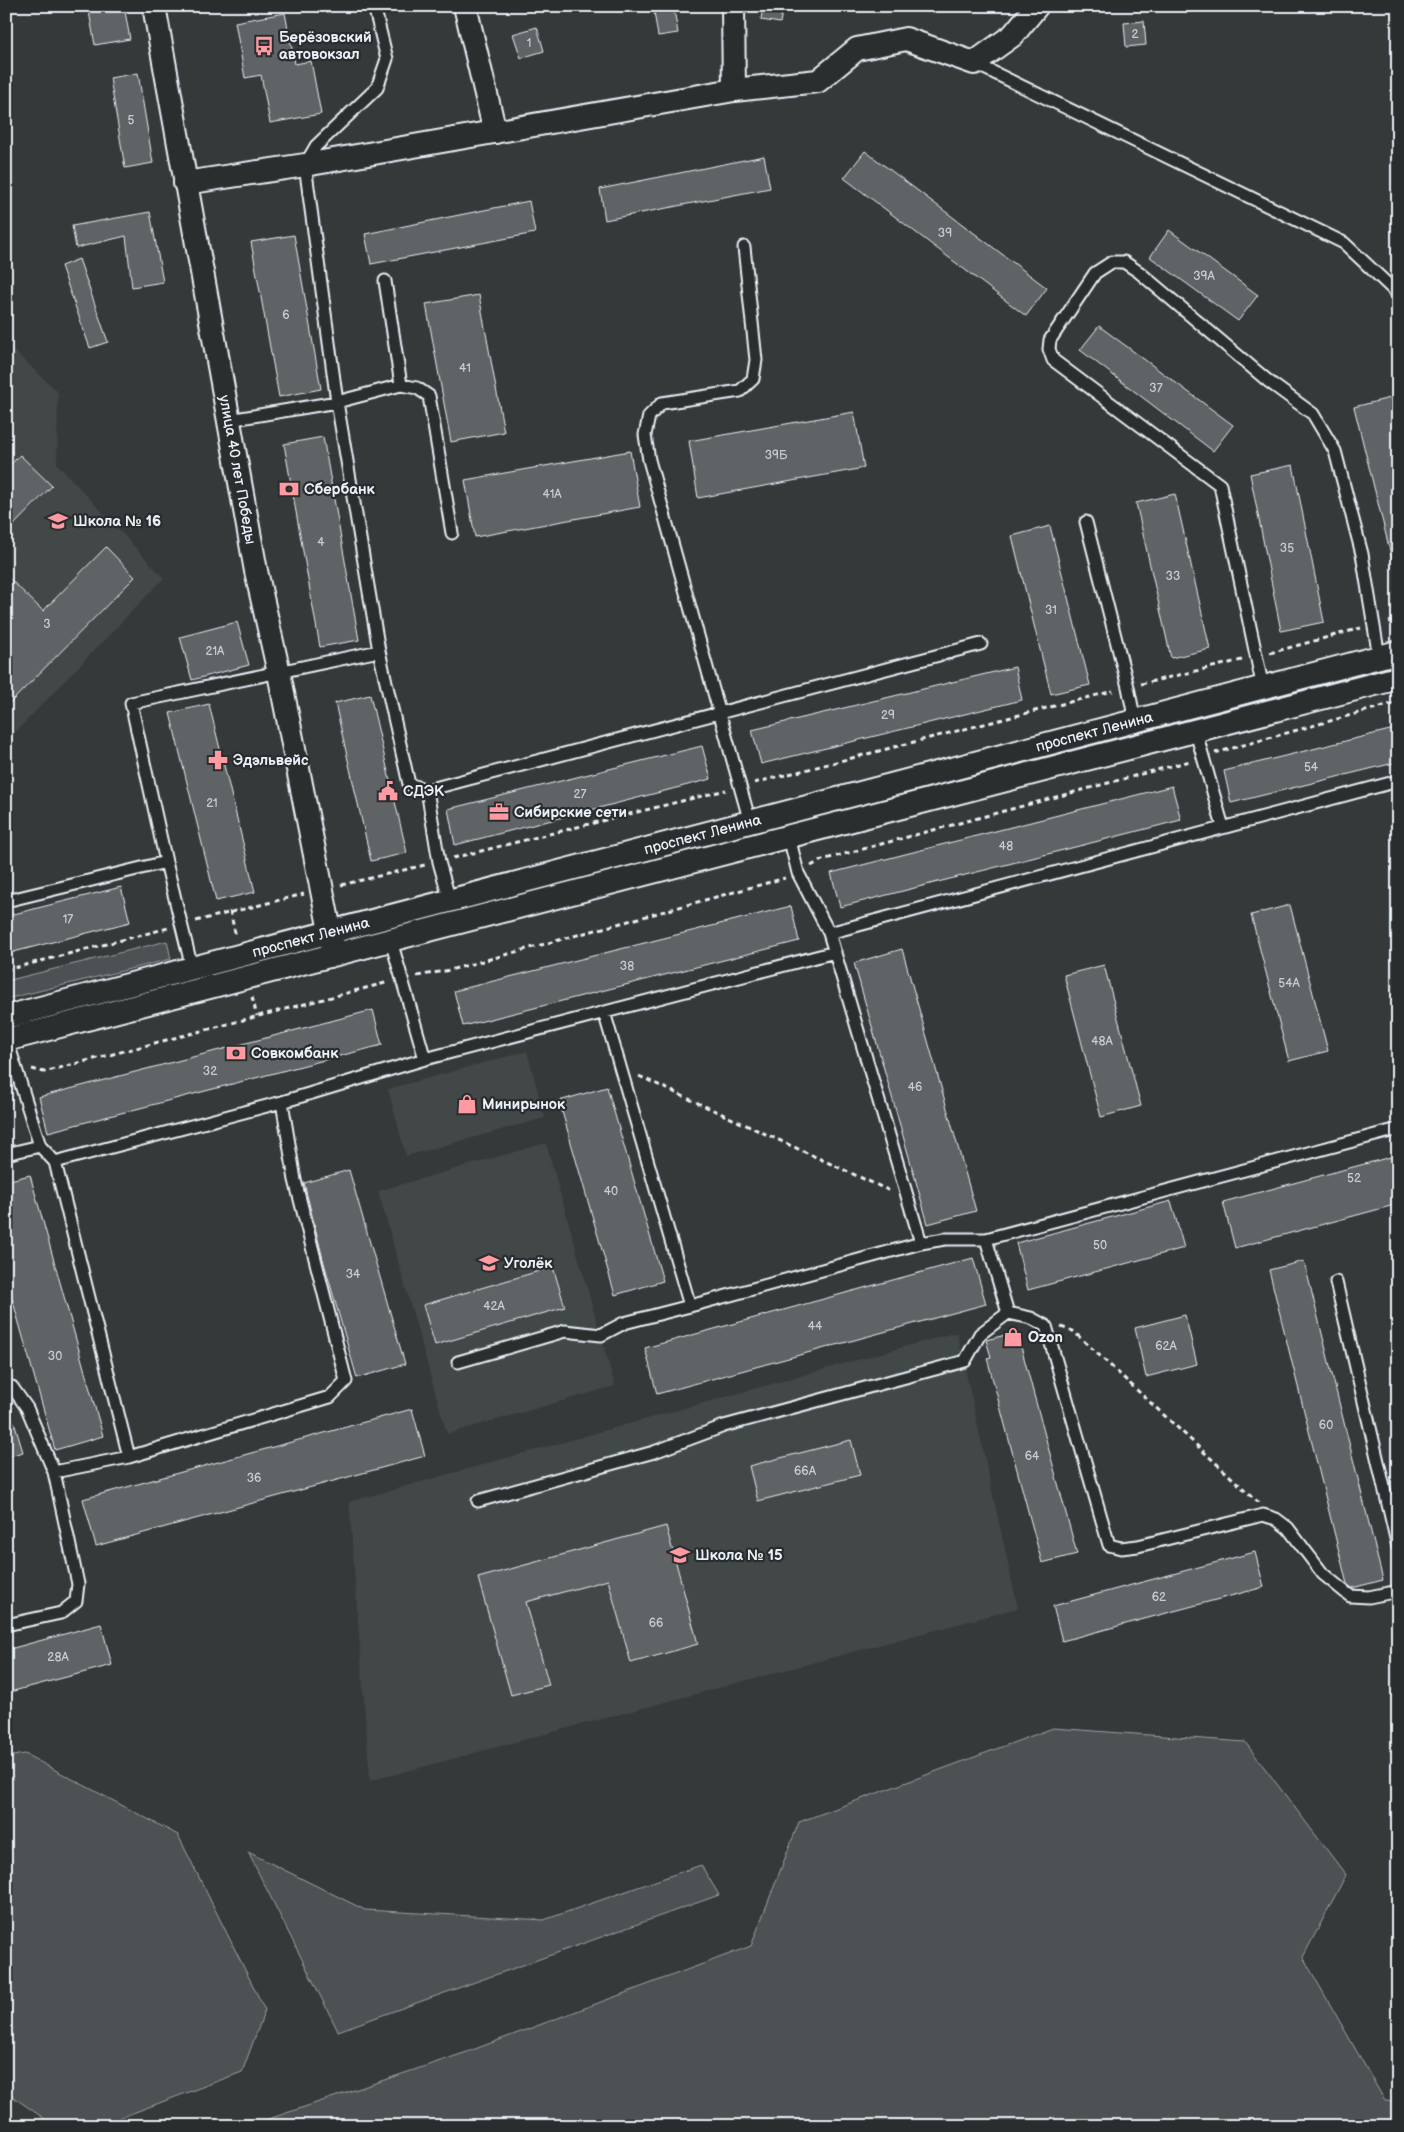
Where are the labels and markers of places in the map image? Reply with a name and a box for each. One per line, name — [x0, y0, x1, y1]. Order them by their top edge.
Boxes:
place label: Берёзовский автовокзал — [279, 28, 372, 64]
bus stop icon: Берёзовский автовокзал — [253, 35, 275, 57]
bank icon: Сбербанк — [278, 478, 300, 500]
place label: Сбербанк — [304, 480, 376, 499]
school or university icon: Школа № 16 — [47, 510, 69, 532]
place label: Школа № 16 — [73, 512, 161, 531]
pharmacy icon: Эдэльвейс — [207, 749, 229, 771]
place label: Эдэльвейс — [233, 751, 309, 770]
public building icon: СДЭК — [377, 780, 399, 802]
place label: СДЭК — [403, 782, 445, 801]
office icon: Сибирские сети — [488, 801, 510, 823]
place label: Сибирские сети — [514, 803, 627, 822]
bank icon: Совкомбанк — [225, 1042, 247, 1064]
place label: Совкомбанк — [251, 1044, 339, 1063]
shop icon: Минирынок — [456, 1093, 478, 1115]
place label: Минирынок — [482, 1095, 566, 1114]
school or university icon: Уголёк — [478, 1252, 500, 1274]
place label: Уголёк — [504, 1254, 553, 1273]
shop icon: Ozon — [1002, 1326, 1024, 1348]
place label: Ozon — [1028, 1328, 1063, 1347]
school or university icon: Школа № 15 — [669, 1544, 691, 1566]
place label: Школа № 15 — [695, 1546, 783, 1565]

